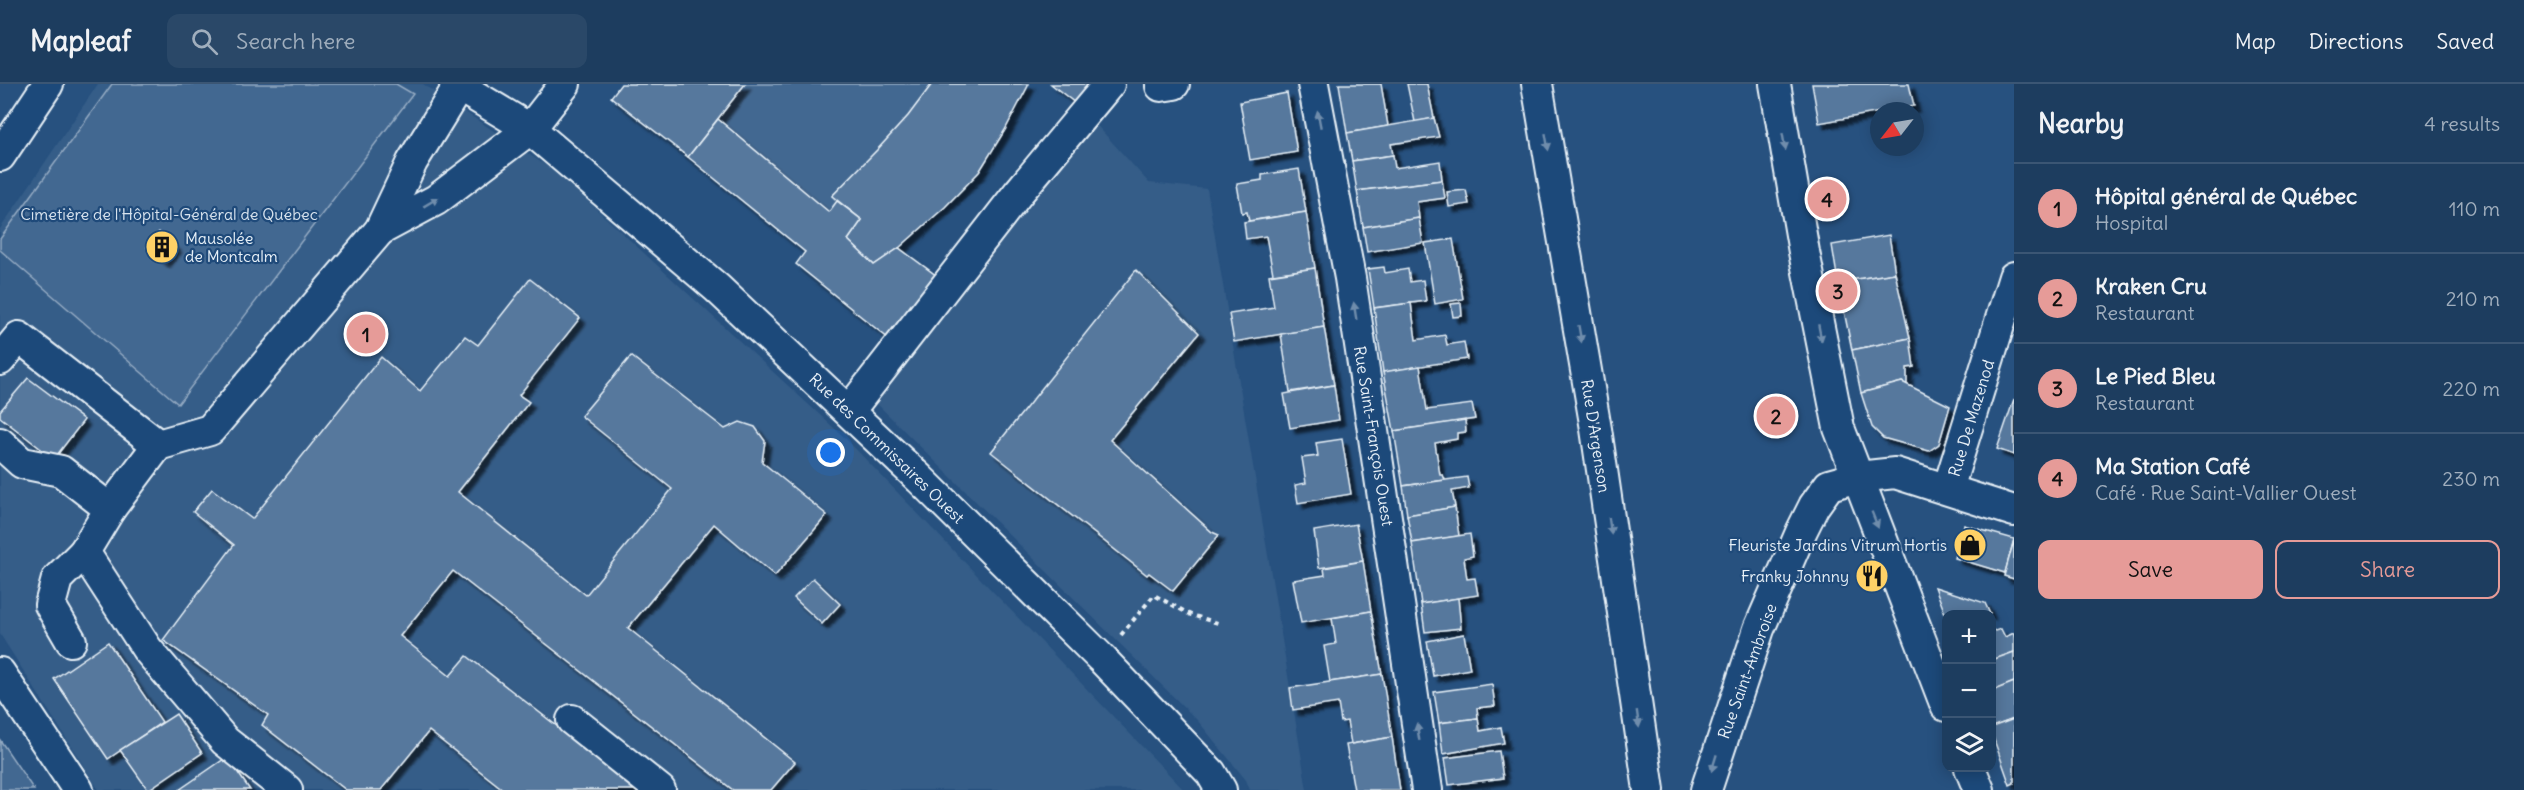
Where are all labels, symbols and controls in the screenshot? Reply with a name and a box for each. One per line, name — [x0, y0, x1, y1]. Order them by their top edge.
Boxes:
search box — [167, 14, 587, 68]
text: Mapleaf — [30, 23, 131, 59]
icon: search — [188, 25, 221, 58]
text: Search here — [236, 27, 355, 55]
text: Map — [2235, 28, 2276, 55]
text: Directions — [2309, 28, 2403, 55]
text: Saved — [2436, 28, 2494, 55]
north arrow — [1870, 102, 1924, 156]
text: Nearby — [2038, 107, 2124, 140]
one-way arrow — [1314, 109, 1323, 128]
text: 4 results — [2424, 111, 2500, 136]
one-way arrow — [1542, 132, 1551, 151]
one-way arrow — [1780, 132, 1789, 151]
pin: 4 — [1808, 176, 1846, 222]
text: Hôpital général de Québec — [2095, 182, 2357, 210]
one-way arrow — [423, 196, 439, 207]
text: 1 — [2054, 196, 2061, 221]
text: 110 m — [2449, 196, 2500, 221]
park label: Cimetière de l'Hôpital-Général de Québec — [20, 204, 318, 224]
text: Hospital — [2095, 210, 2168, 235]
place label: Mausolée de Montcalm — [185, 228, 278, 266]
building icon: Mausolée de Montcalm — [144, 229, 180, 265]
pin: 3 — [1818, 268, 1858, 314]
text: Kraken Cru — [2095, 272, 2207, 300]
text: 2 — [2052, 286, 2063, 311]
text: 210 m — [2446, 286, 2500, 311]
text: Restaurant — [2095, 300, 2194, 325]
one-way arrow — [1350, 301, 1359, 320]
pin: 1 — [346, 312, 386, 356]
one-way arrow — [1816, 324, 1825, 343]
one-way arrow — [1575, 325, 1584, 344]
street label: Rue Saint-François Ouest — [1350, 344, 1398, 528]
street label: Rue De Mazenod — [1944, 357, 1998, 479]
text: Le Pied Bleu — [2095, 362, 2216, 390]
street label: Rue des Commissaires Ouest — [805, 369, 969, 528]
text: 3 — [2052, 376, 2063, 401]
text: 220 m — [2443, 376, 2500, 401]
street label: Rue D'Argenson — [1577, 378, 1615, 494]
text: Restaurant — [2095, 390, 2194, 415]
pin: 2 — [1756, 394, 1796, 438]
your location — [816, 438, 845, 467]
text: Ma Station Café — [2095, 452, 2250, 480]
text: 4 — [2052, 466, 2063, 491]
text: 230 m — [2442, 466, 2500, 491]
text: Café · Rue Saint-Vallier Ouest — [2095, 480, 2357, 505]
one-way arrow — [1871, 511, 1881, 529]
one-way arrow — [1606, 517, 1615, 536]
shop icon: Fleuriste Jardins Vitrum Hortis — [1952, 527, 1988, 563]
place label: Fleuriste Jardins Vitrum Hortis — [1728, 535, 1947, 555]
button: Save — [2038, 540, 2263, 599]
button: Share — [2275, 540, 2500, 599]
restaurant icon: Franky Johnny — [1854, 558, 1890, 594]
place label: Franky Johnny — [1741, 566, 1849, 586]
street label: Rue Saint-Ambroise — [1713, 601, 1781, 741]
map controls — [1942, 610, 1996, 772]
button: + — [1942, 610, 1996, 664]
button: − — [1942, 664, 1996, 718]
one-way arrow — [1634, 710, 1643, 729]
button: layers — [1942, 718, 1996, 772]
one-way arrow — [1413, 723, 1422, 742]
one-way arrow — [1709, 754, 1718, 772]

